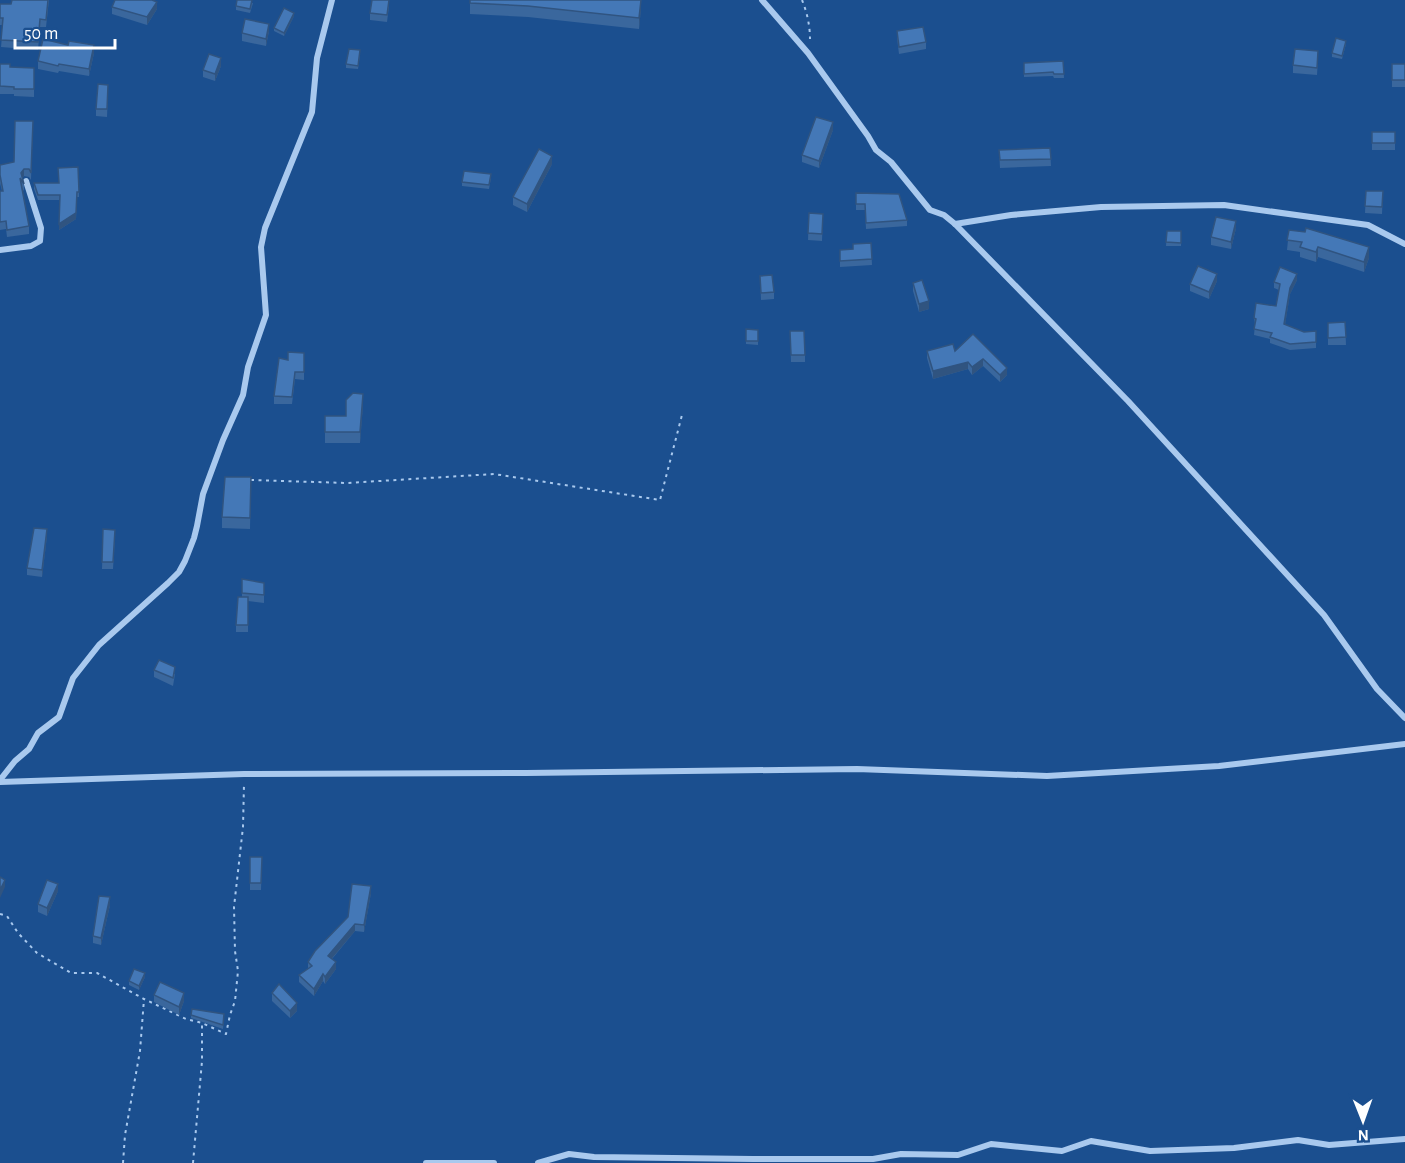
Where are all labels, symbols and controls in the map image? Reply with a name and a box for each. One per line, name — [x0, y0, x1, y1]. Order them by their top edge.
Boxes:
scale bar — [15, 12, 116, 50]
text: 50 m — [24, 25, 58, 43]
north arrow — [1333, 1091, 1393, 1151]
text: N — [1358, 1127, 1369, 1143]

